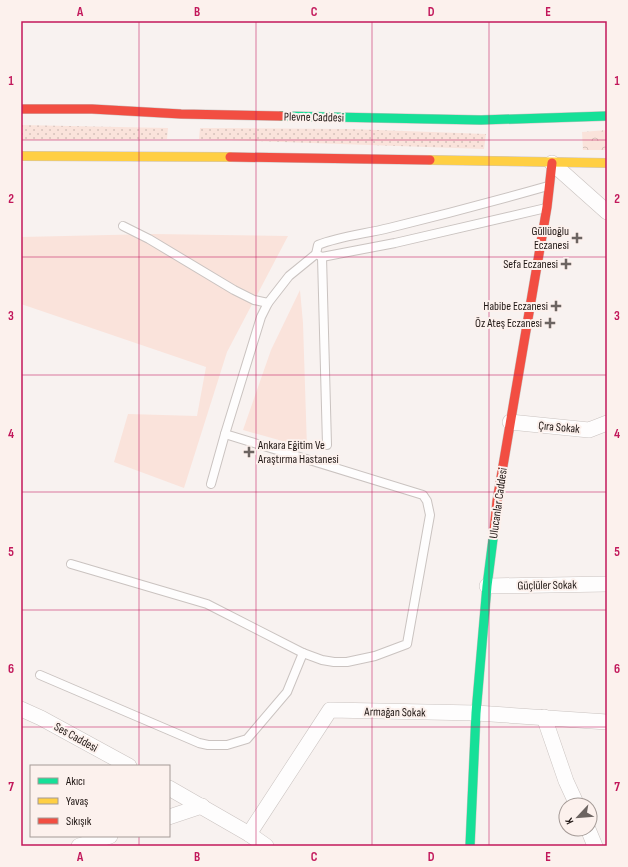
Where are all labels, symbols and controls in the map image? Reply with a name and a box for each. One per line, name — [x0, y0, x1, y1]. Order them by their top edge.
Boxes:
text: A — [76, 4, 84, 20]
text: B — [194, 4, 200, 20]
text: C — [311, 4, 318, 20]
text: D — [428, 4, 435, 20]
text: E — [545, 4, 551, 20]
text: 1 — [8, 73, 14, 89]
text: 1 — [614, 73, 620, 89]
street label: Plevne Caddesi — [284, 109, 344, 126]
text: 2 — [8, 191, 14, 207]
text: 2 — [614, 191, 620, 207]
place label: Güllüoğlu Eczanesi — [532, 224, 569, 253]
marker: Güllüoğlu Eczanesi — [572, 233, 582, 243]
place label: Sefa Eczanesi — [503, 257, 558, 272]
marker: Sefa Eczanesi — [561, 259, 571, 269]
place label: Habibe Eczanesi — [483, 299, 548, 314]
marker: Habibe Eczanesi — [551, 301, 561, 311]
text: 3 — [8, 308, 14, 324]
text: 3 — [614, 308, 620, 324]
place label: Öz Ateş Eczanesi — [475, 316, 542, 331]
marker: Öz Ateş Eczanesi — [545, 318, 555, 328]
street label: Çıra Sokak — [538, 418, 581, 437]
text: 4 — [8, 426, 14, 442]
text: 4 — [614, 426, 620, 442]
place label: Ankara Eğitim Ve Araştırma Hastanesi — [257, 438, 339, 467]
marker: Ankara Eğitim Ve Araştırma Hastanesi — [243, 446, 255, 458]
street label: Ulucanlar Caddesi — [486, 467, 511, 539]
text: 5 — [8, 544, 14, 560]
text: 5 — [614, 544, 620, 560]
street label: Güçlüler Sokak — [517, 577, 577, 594]
text: 6 — [8, 661, 14, 677]
text: 6 — [614, 661, 620, 677]
street label: Armağan Sokak — [363, 704, 426, 721]
street label: Ses Caddesi — [51, 719, 100, 756]
legend — [30, 765, 170, 837]
text: Akıcı — [65, 774, 85, 789]
text: 7 — [8, 779, 14, 795]
text: 7 — [614, 779, 620, 795]
text: Yavaş — [66, 794, 88, 809]
north arrow — [558, 797, 598, 837]
text: Sıkışık — [66, 814, 92, 829]
text: K — [562, 815, 576, 826]
text: A — [76, 849, 84, 865]
text: B — [194, 849, 200, 865]
text: C — [311, 849, 318, 865]
text: D — [428, 849, 435, 865]
text: E — [545, 849, 551, 865]

